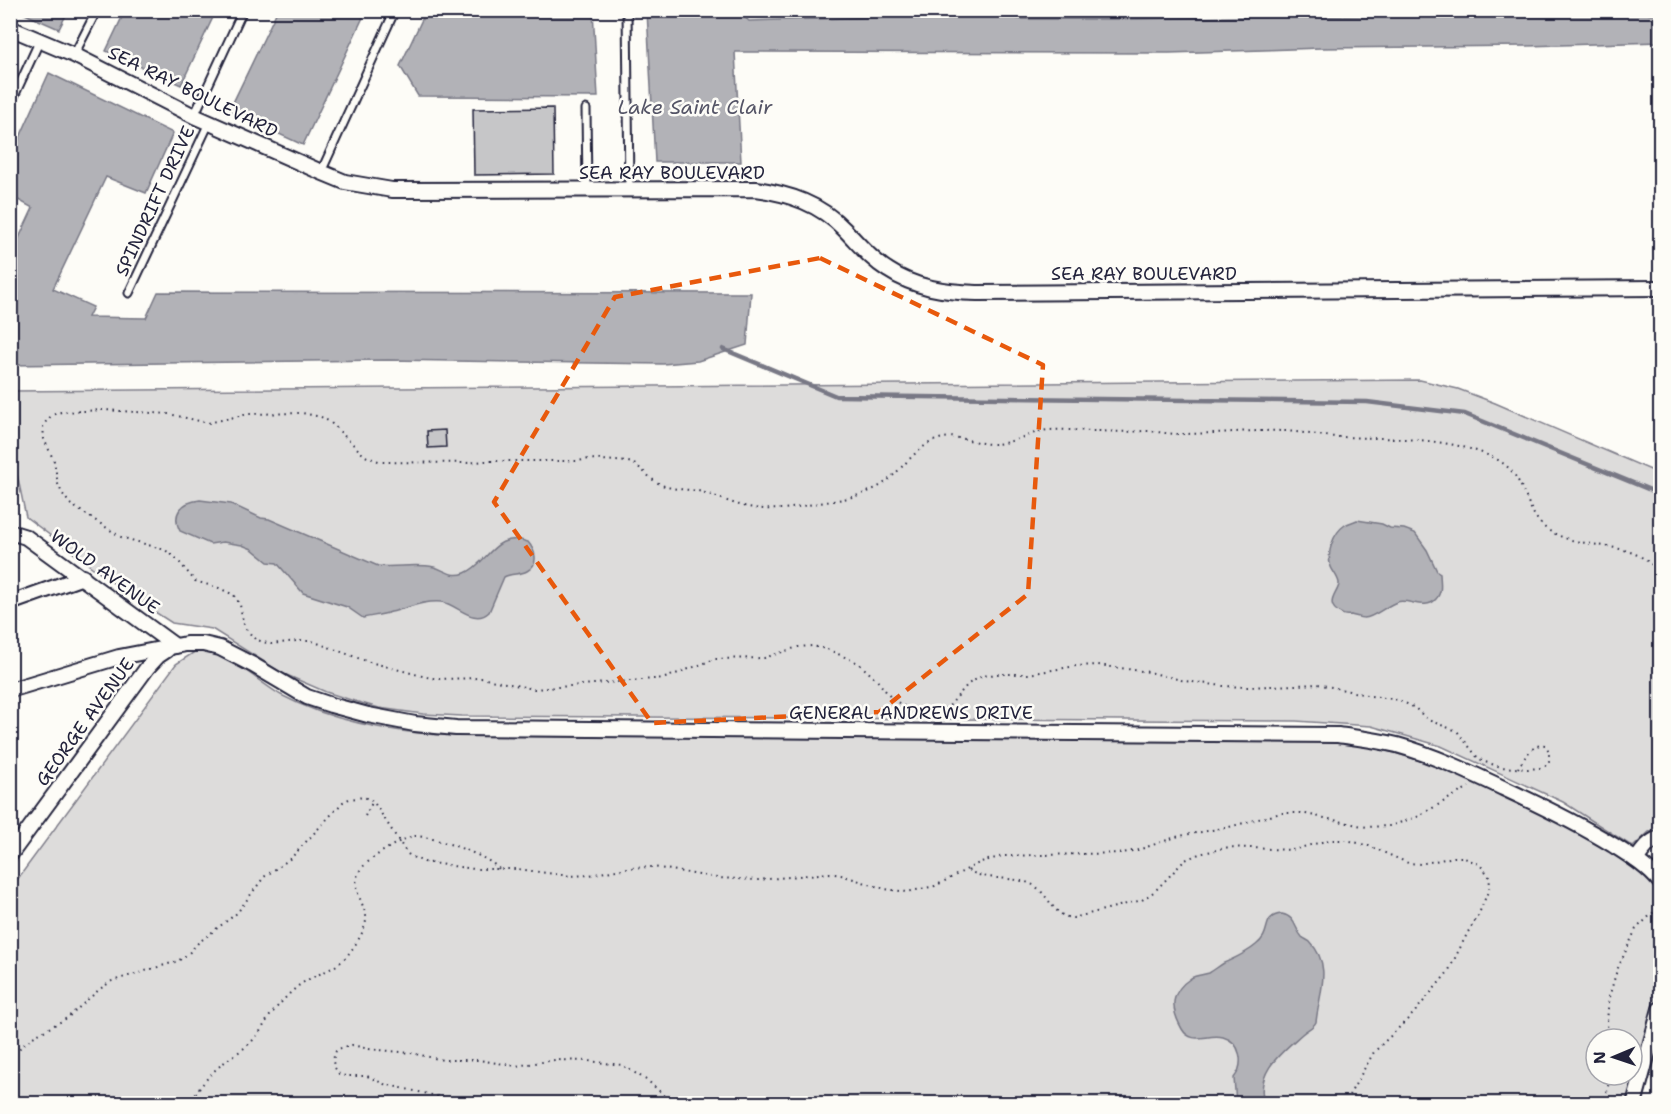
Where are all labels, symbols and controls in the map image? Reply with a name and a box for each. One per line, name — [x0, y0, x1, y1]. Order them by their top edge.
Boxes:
street label: SEA RAY BOULEVARD — [104, 40, 282, 144]
water label: Lake Saint Clair — [618, 94, 773, 120]
street label: SPINDRIFT DRIVE — [110, 122, 200, 280]
street label: SEA RAY BOULEVARD — [579, 161, 765, 185]
street label: SEA RAY BOULEVARD — [1051, 262, 1237, 286]
street label: WOLD AVENUE — [45, 524, 165, 620]
street label: GEORGE AVENUE — [30, 653, 140, 791]
street label: GENERAL ANDREWS DRIVE — [789, 701, 1033, 725]
north arrow — [1584, 1027, 1644, 1087]
text: N — [1589, 1051, 1610, 1064]

